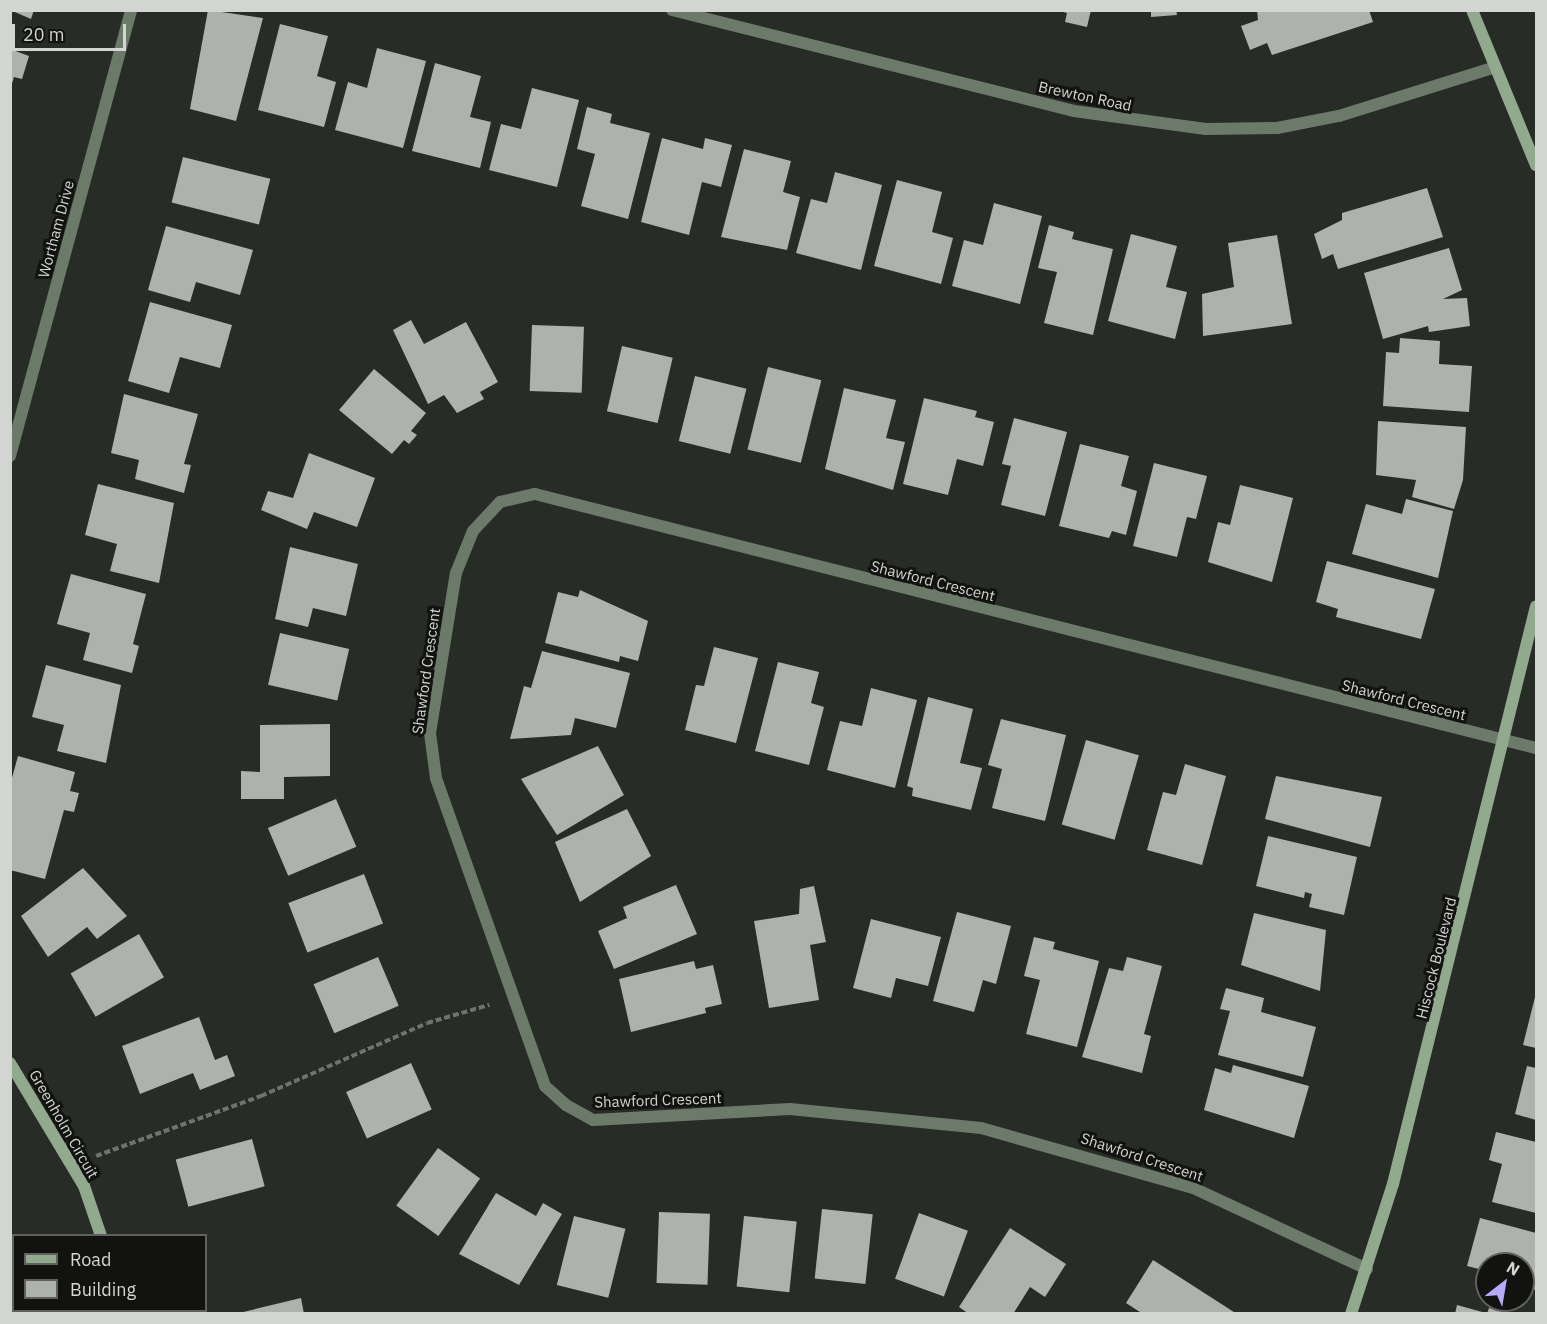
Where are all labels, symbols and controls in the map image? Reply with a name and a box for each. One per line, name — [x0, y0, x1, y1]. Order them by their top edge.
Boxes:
scale bar — [15, 12, 129, 50]
text: 20 m — [23, 23, 65, 46]
street label: Brewton Road — [1037, 77, 1133, 115]
street label: Wortham Drive — [34, 178, 78, 280]
street label: Shawford Crescent — [869, 557, 997, 605]
street label: Shawford Crescent — [408, 607, 444, 735]
street label: Shawford Crescent — [1340, 676, 1468, 724]
street label: Hiscock Boulevard — [1412, 895, 1460, 1021]
street label: Greenholm Circuit — [26, 1067, 102, 1181]
street label: Shawford Crescent — [594, 1089, 722, 1111]
street label: Shawford Crescent — [1079, 1129, 1205, 1185]
legend — [12, 1234, 207, 1312]
text: Road — [70, 1248, 111, 1271]
north arrow — [1475, 1252, 1535, 1312]
text: N — [1503, 1257, 1523, 1280]
text: Building — [70, 1278, 136, 1301]

